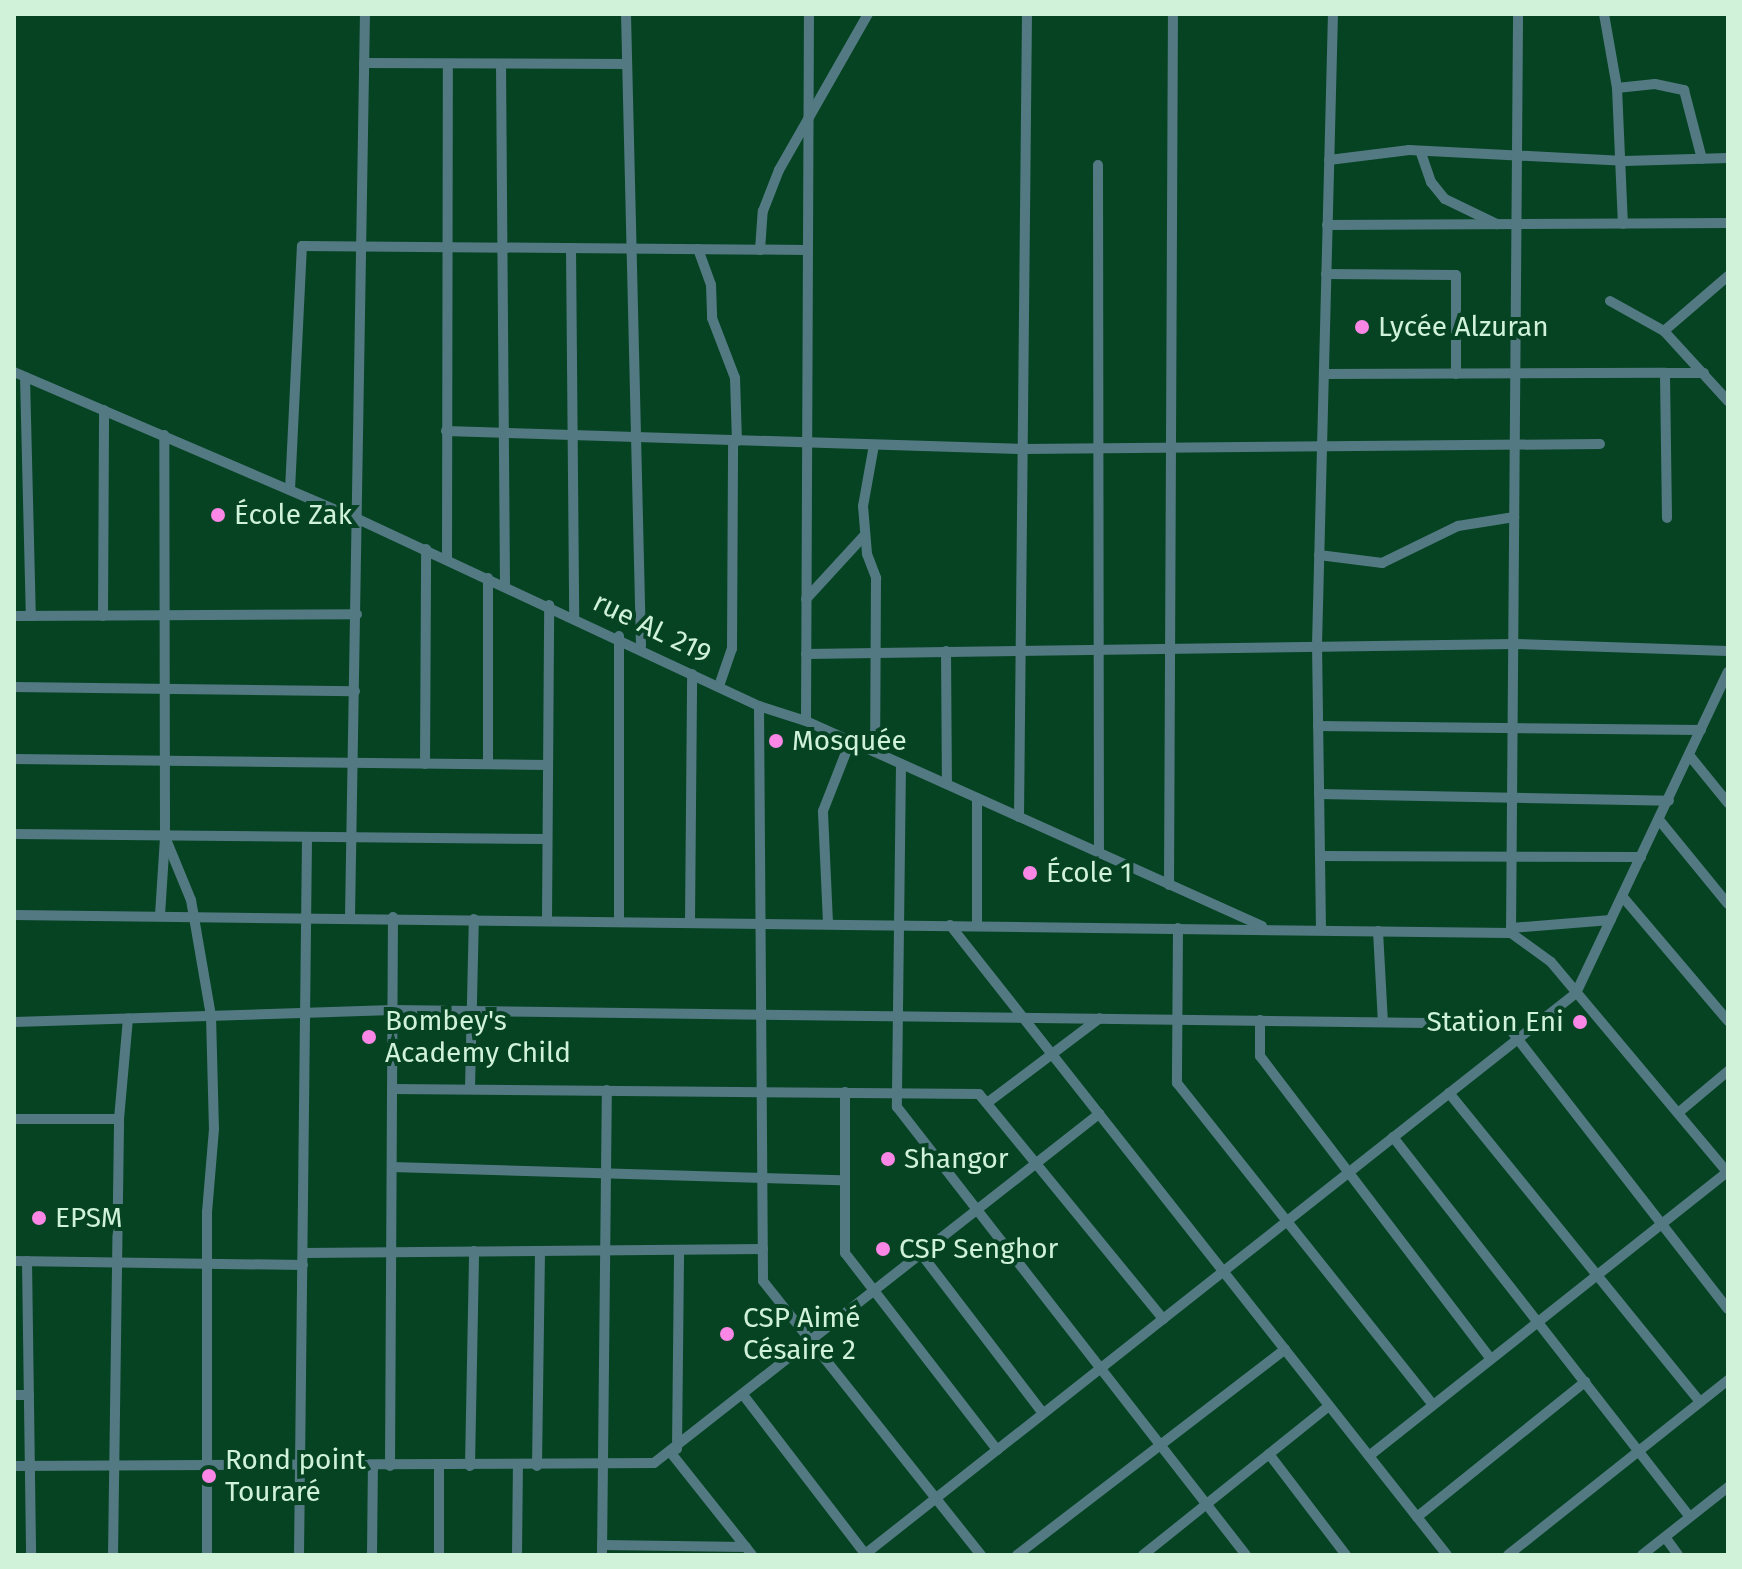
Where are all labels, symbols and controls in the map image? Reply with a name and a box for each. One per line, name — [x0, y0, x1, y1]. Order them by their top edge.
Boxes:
place label: Lycée Alzuran — [1378, 310, 1549, 344]
marker: Lycée Alzuran — [1353, 318, 1371, 336]
place label: École Zak — [234, 498, 352, 532]
marker: École Zak — [209, 506, 227, 524]
street label: rue AL 219 — [587, 585, 717, 671]
place label: Mosquée — [792, 724, 907, 758]
marker: Mosquée — [767, 732, 785, 750]
place label: École 1 — [1046, 856, 1132, 890]
marker: École 1 — [1021, 864, 1039, 882]
place label: Bombey's Academy Child — [385, 1004, 571, 1070]
place label: Station Eni — [1426, 1005, 1564, 1039]
marker: Station Eni — [1571, 1013, 1589, 1031]
marker: Bombey's Academy Child — [360, 1028, 378, 1046]
place label: Shangor — [904, 1142, 1009, 1176]
marker: Shangor — [879, 1150, 897, 1168]
place label: EPSM — [55, 1201, 122, 1235]
marker: EPSM — [30, 1209, 48, 1227]
place label: CSP Senghor — [899, 1232, 1058, 1266]
marker: CSP Senghor — [874, 1240, 892, 1258]
place label: CSP Aimé Césaire 2 — [743, 1301, 861, 1367]
marker: CSP Aimé Césaire 2 — [718, 1325, 736, 1343]
place label: Rond point Touraré — [225, 1443, 366, 1509]
marker: Rond point Touraré — [200, 1467, 218, 1485]

